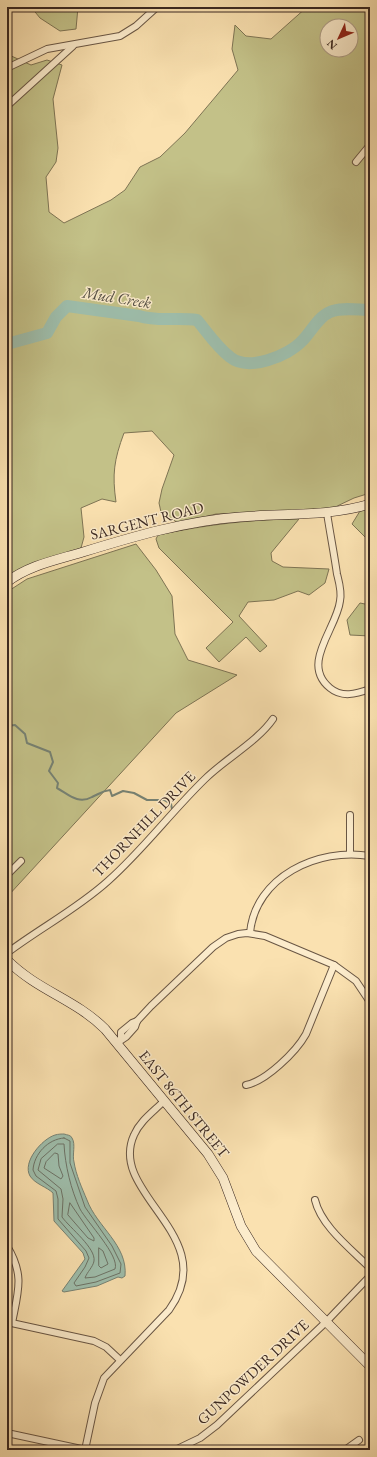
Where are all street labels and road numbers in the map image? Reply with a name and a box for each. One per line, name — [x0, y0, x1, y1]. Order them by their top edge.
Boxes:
street label: SARGENT ROAD — [88, 497, 205, 544]
street label: THORNHILL DRIVE — [88, 766, 199, 880]
street label: EAST 86TH STREET — [135, 1046, 234, 1162]
street label: GUNPOWDER DRIVE — [193, 1315, 313, 1428]

